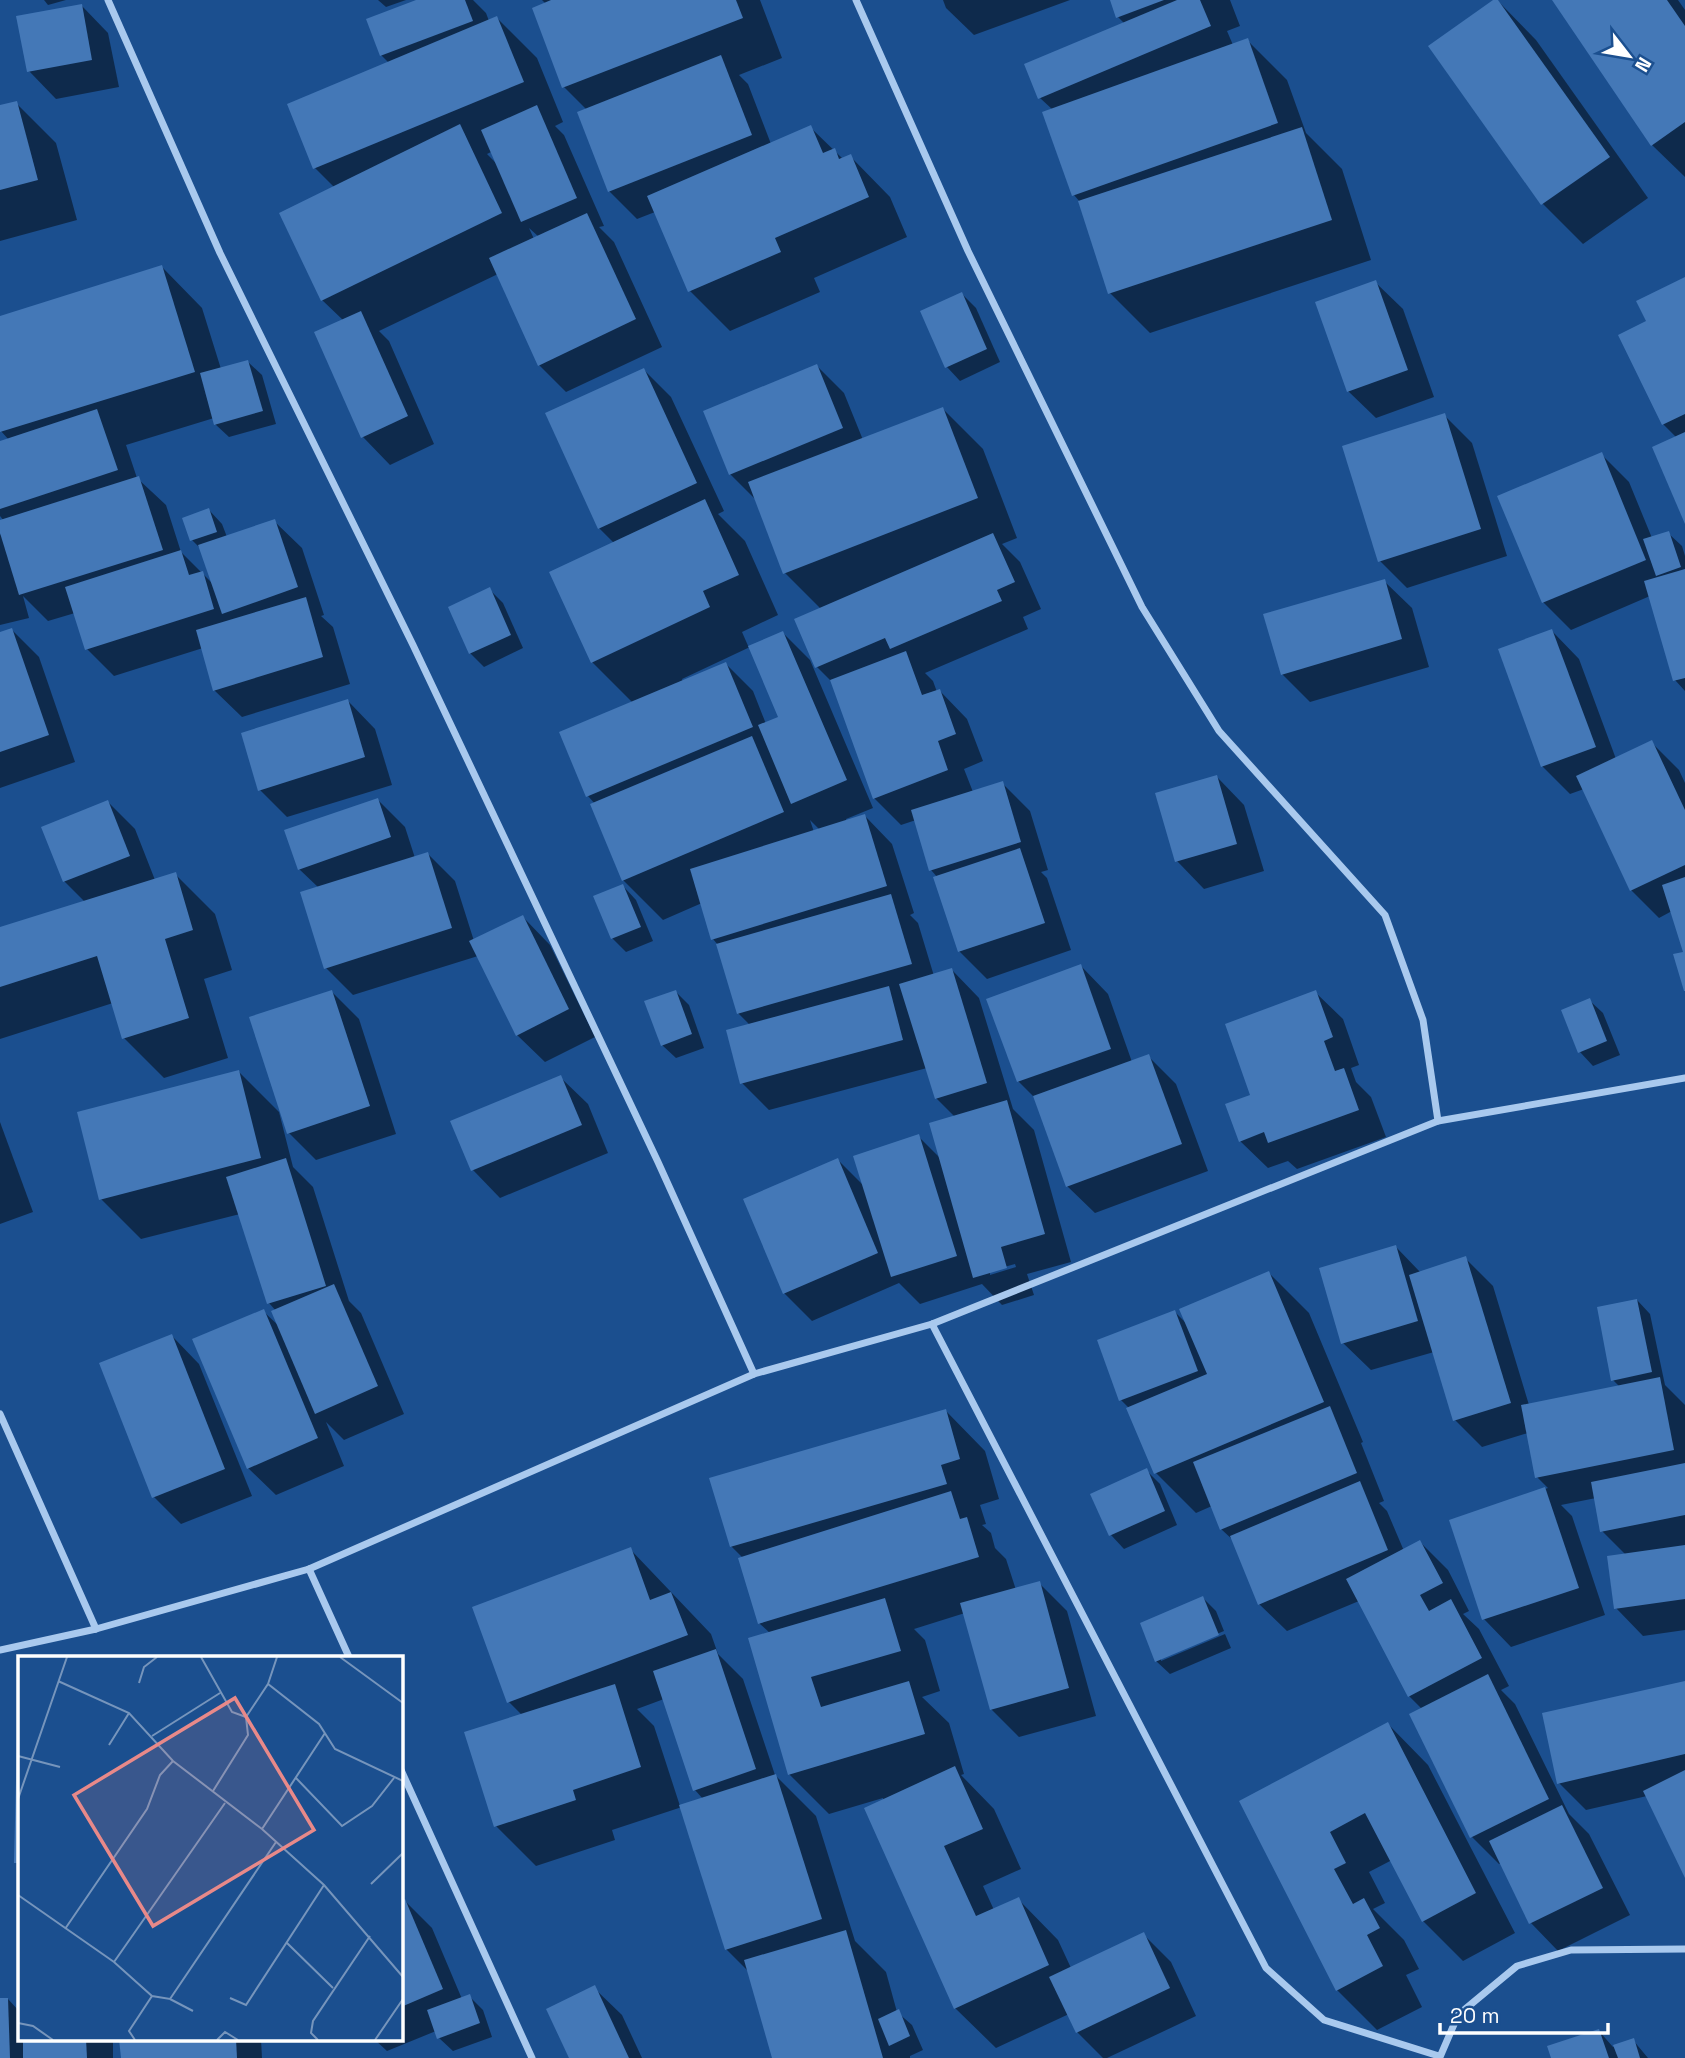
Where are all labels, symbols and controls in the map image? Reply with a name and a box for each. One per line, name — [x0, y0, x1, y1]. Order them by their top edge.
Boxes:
north arrow — [1594, 21, 1664, 91]
text: N — [1629, 53, 1657, 76]
inset map — [18, 1656, 402, 2040]
scale bar — [1440, 1992, 1608, 2036]
text: 20 m — [1450, 2002, 1500, 2029]

